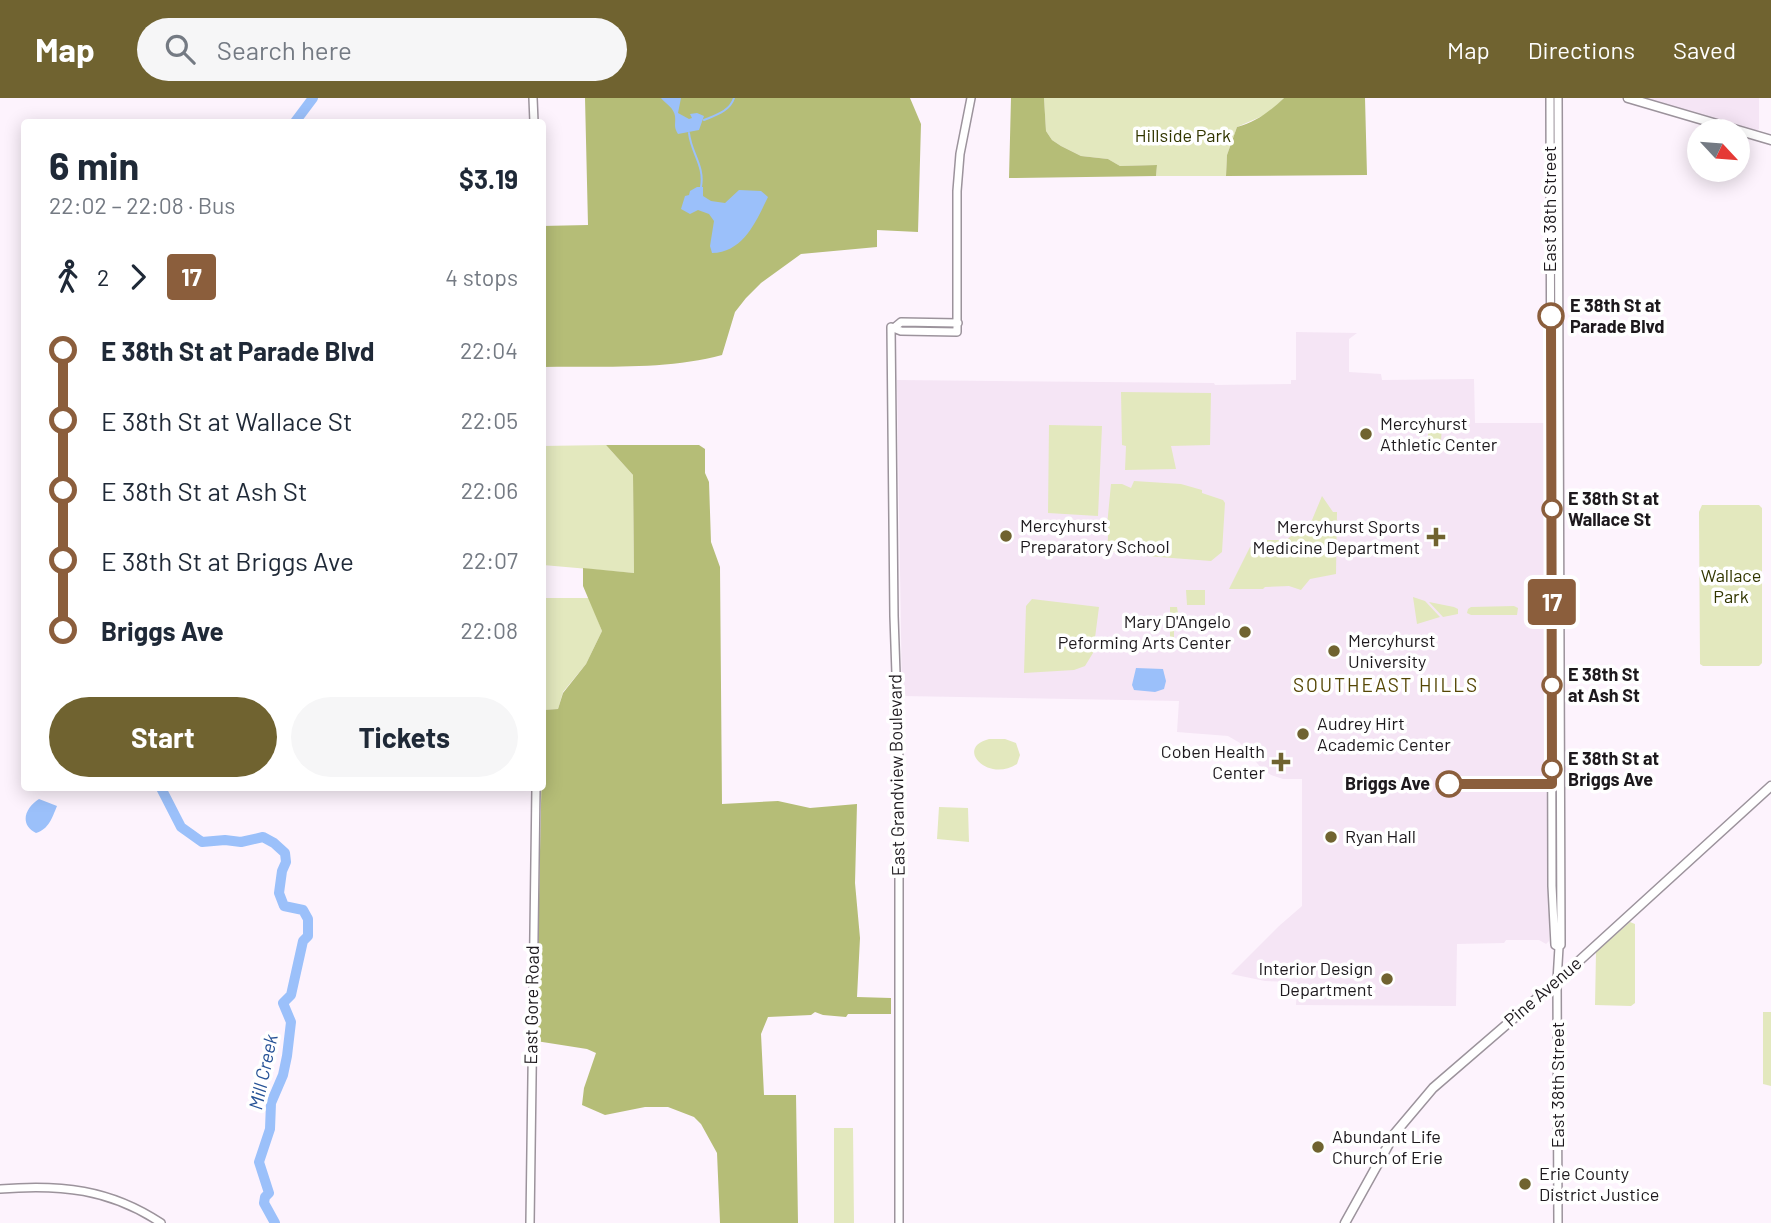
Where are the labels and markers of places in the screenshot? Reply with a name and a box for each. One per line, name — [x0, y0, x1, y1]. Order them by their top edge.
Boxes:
place label: E 38th St at Parade Blvd — [1570, 294, 1665, 337]
marker: E 38th St at Parade Blvd — [1538, 303, 1564, 329]
place label: Mercyhurst Athletic Center — [1380, 412, 1498, 455]
marker: Mercyhurst Athletic Center — [1358, 426, 1374, 442]
place label: E 38th St at Wallace St — [1568, 487, 1659, 530]
marker: E 38th St at Wallace St — [1542, 499, 1562, 519]
place label: Mercyhurst Preparatory School — [1020, 514, 1170, 557]
place label: Mercyhurst Sports Medicine Department — [1253, 515, 1420, 558]
marker: Mercyhurst Sports Medicine Department — [1426, 527, 1446, 547]
marker: Mercyhurst Preparatory School — [998, 528, 1014, 544]
place label: Mary D'Angelo Peforming Arts Center — [1058, 610, 1231, 653]
marker: Mary D'Angelo Peforming Arts Center — [1237, 624, 1253, 640]
place label: Mercyhurst University — [1348, 629, 1436, 672]
marker: Mercyhurst University — [1326, 643, 1342, 659]
place label: E 38th St at Ash St — [1568, 663, 1640, 706]
marker: E 38th St at Ash St — [1542, 675, 1562, 695]
place label: Audrey Hirt Academic Center — [1317, 712, 1451, 755]
marker: Audrey Hirt Academic Center — [1295, 726, 1311, 742]
place label: Coben Health Center — [1161, 740, 1265, 783]
place label: E 38th St at Briggs Ave — [1568, 747, 1659, 790]
marker: Coben Health Center — [1271, 752, 1291, 772]
marker: E 38th St at Briggs Ave — [1542, 759, 1562, 779]
marker: Briggs Ave — [1436, 771, 1462, 797]
place label: Briggs Ave — [1345, 772, 1430, 794]
place label: Ryan Hall — [1345, 825, 1416, 847]
marker: Ryan Hall — [1323, 829, 1339, 845]
place label: Interior Design Department — [1259, 957, 1373, 1000]
marker: Interior Design Department — [1379, 971, 1395, 987]
place label: Abundant Life Church of Erie — [1332, 1125, 1443, 1168]
marker: Abundant Life Church of Erie — [1310, 1139, 1326, 1155]
place label: Erie County District Justice — [1539, 1162, 1659, 1205]
marker: Erie County District Justice — [1517, 1176, 1533, 1192]

